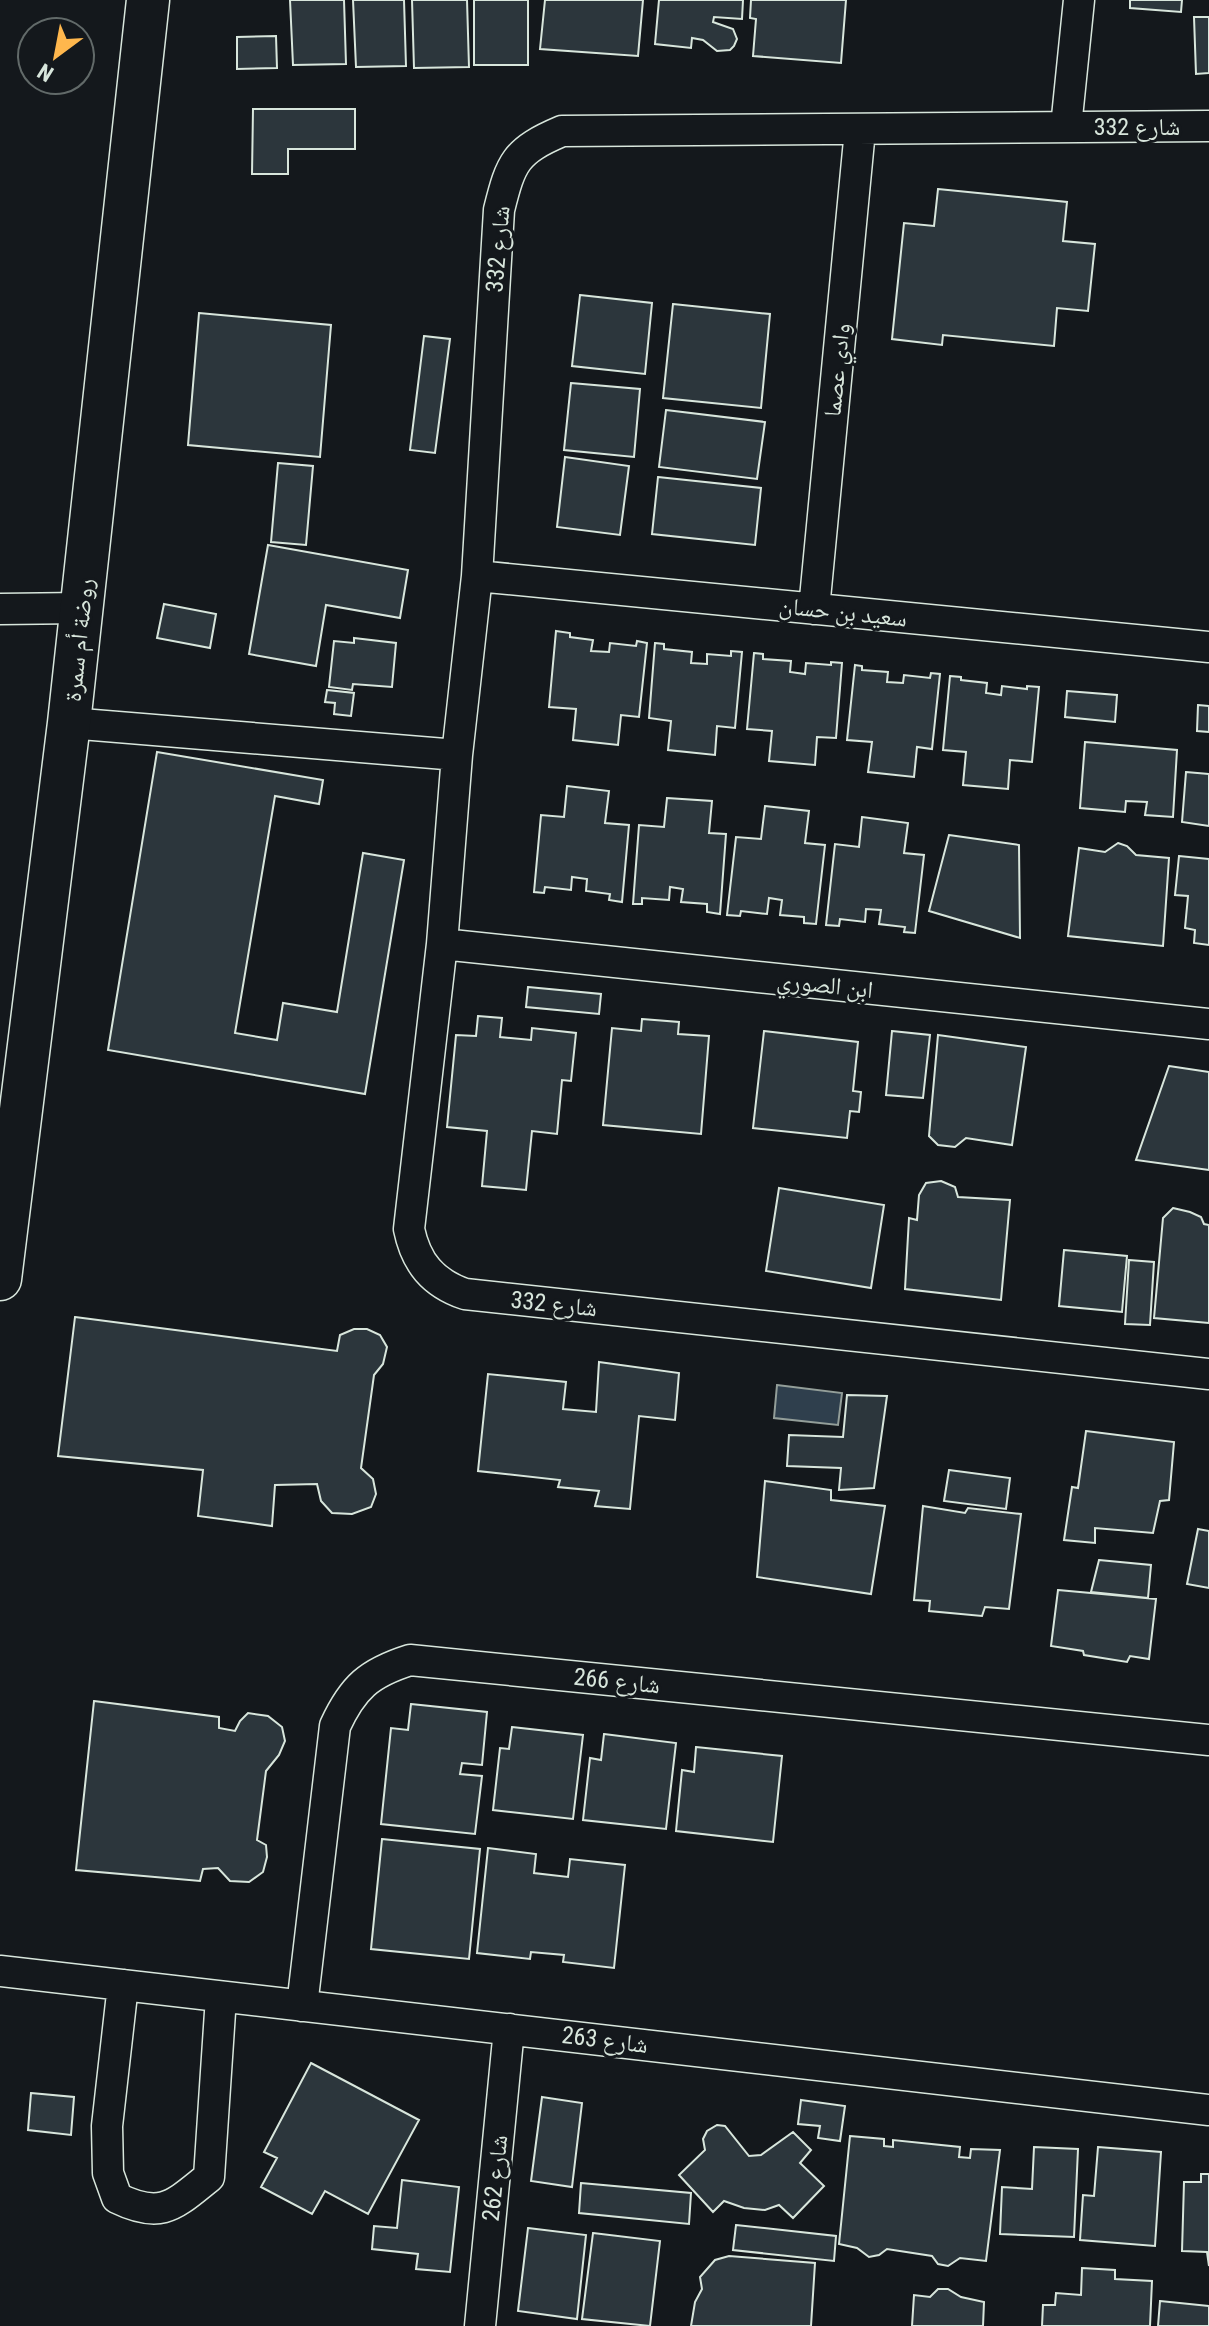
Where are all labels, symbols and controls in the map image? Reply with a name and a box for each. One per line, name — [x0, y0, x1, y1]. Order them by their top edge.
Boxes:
north arrow — [16, 16, 96, 96]
text: N — [33, 58, 58, 87]
street label: شارع 332 — [1094, 113, 1180, 142]
street label: شارع 332 — [480, 205, 517, 293]
street label: وادي عصما — [818, 322, 861, 419]
street label: روضة أم سمرة — [59, 577, 101, 703]
street label: سعيد بن حسان — [778, 591, 908, 633]
street label: ابن الصوري — [775, 966, 875, 1009]
street label: شارع 332 — [509, 1286, 599, 1323]
street label: شارع 266 — [572, 1663, 662, 1700]
street label: شارع 263 — [560, 2021, 650, 2060]
street label: شارع 262 — [477, 2133, 514, 2223]

